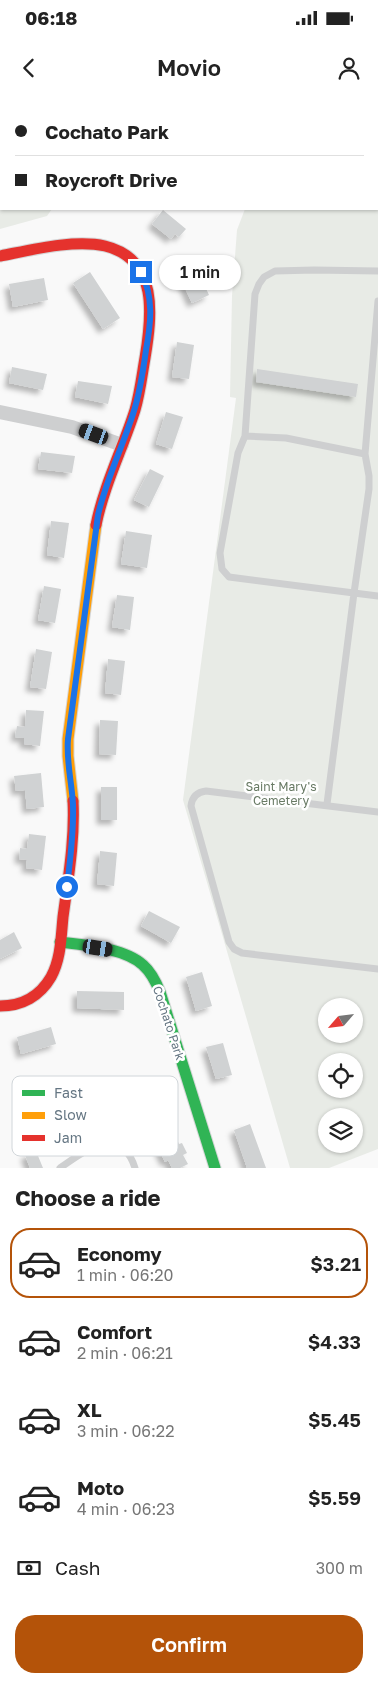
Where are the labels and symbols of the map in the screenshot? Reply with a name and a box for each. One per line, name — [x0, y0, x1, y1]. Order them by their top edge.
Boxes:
callout: 1 min — [158, 254, 241, 290]
route end — [130, 261, 152, 283]
car — [77, 422, 110, 446]
park label: Saint Mary's Cemetery — [245, 779, 317, 808]
route start — [56, 876, 78, 898]
car — [82, 938, 113, 958]
street label: Cochato Park — [150, 984, 188, 1062]
north arrow — [318, 998, 362, 1042]
legend — [12, 1076, 178, 1156]
text: Fast — [54, 1084, 83, 1101]
text: Slow — [54, 1106, 87, 1123]
text: Jam — [54, 1129, 82, 1146]

